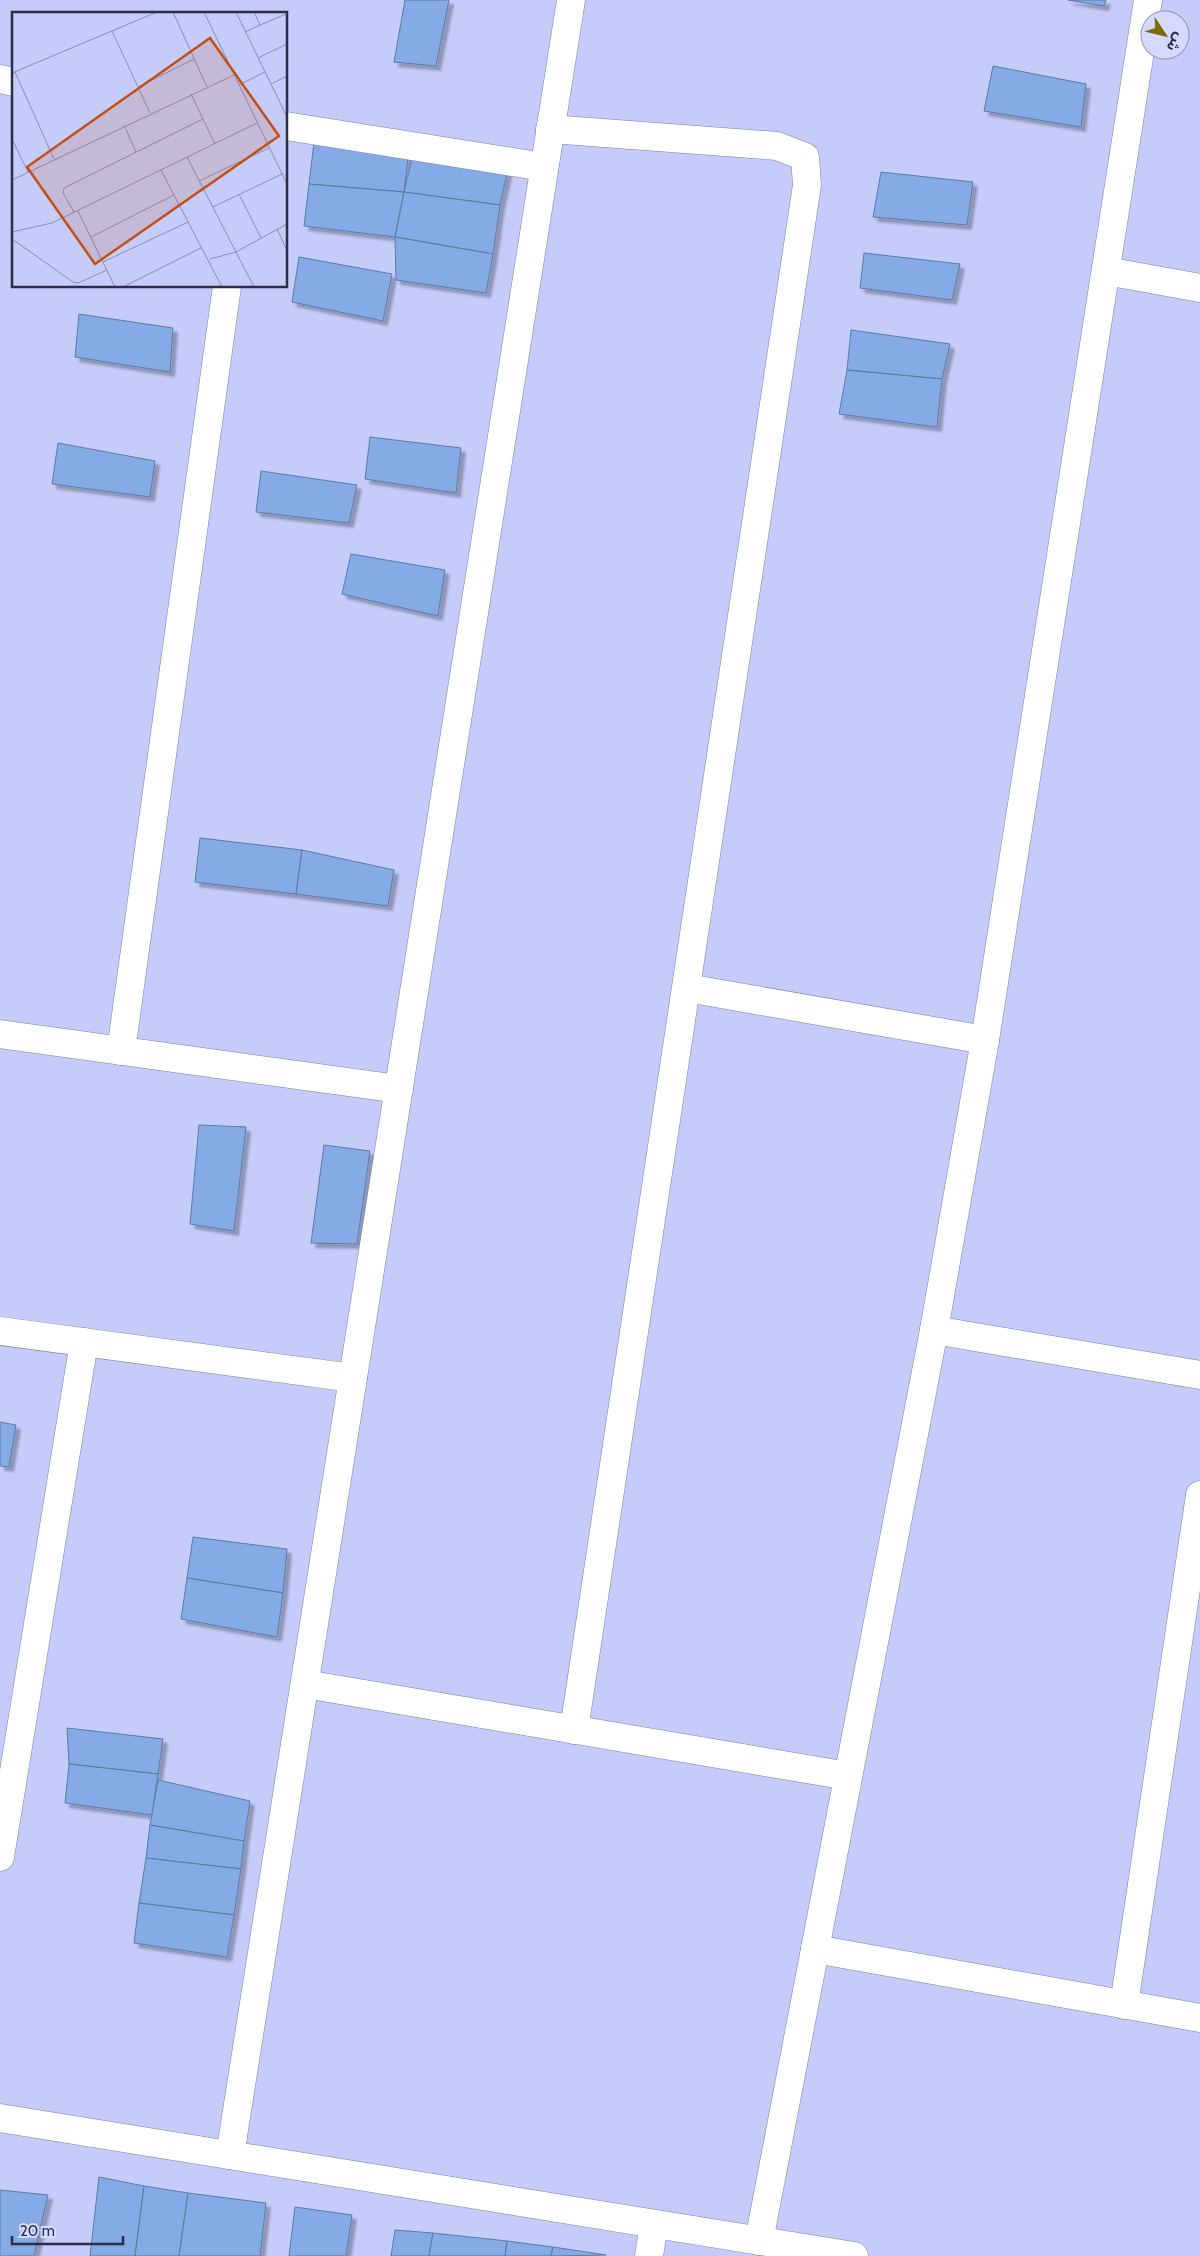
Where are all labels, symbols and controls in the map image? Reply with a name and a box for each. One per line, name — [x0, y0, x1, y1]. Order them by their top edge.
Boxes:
north arrow — [1140, 10, 1190, 60]
inset map — [12, 12, 288, 288]
text: ش — [1163, 29, 1189, 55]
scale bar — [12, 2214, 124, 2246]
text: 20 m — [20, 2222, 55, 2240]

